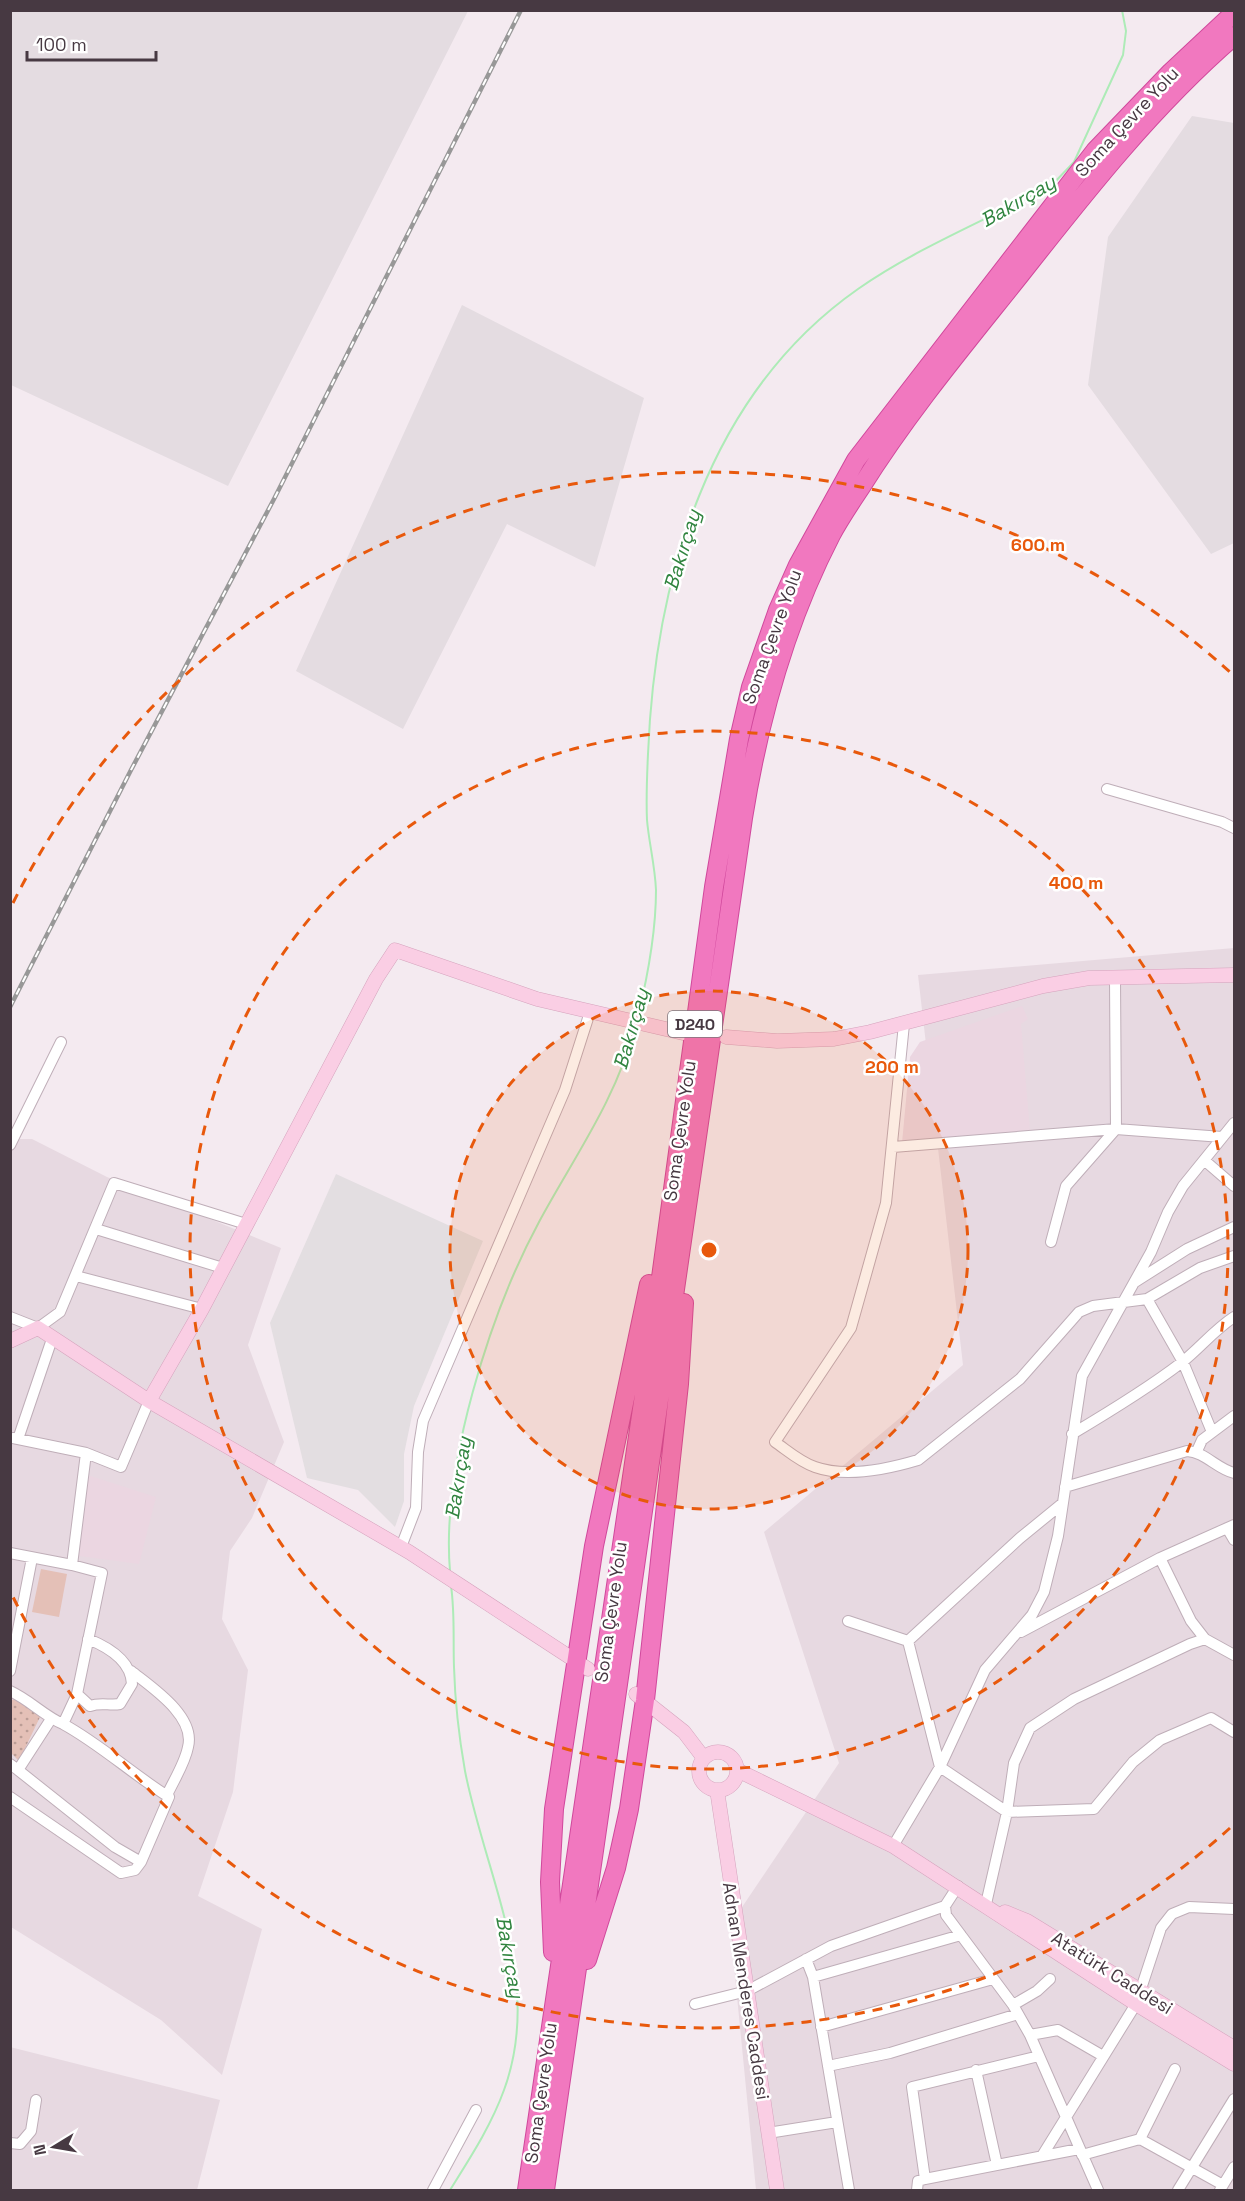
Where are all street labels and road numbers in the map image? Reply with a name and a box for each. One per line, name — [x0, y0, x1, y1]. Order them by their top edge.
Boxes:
street label: Soma Çevre Yolu — [1070, 62, 1183, 181]
street label: Soma Çevre Yolu — [736, 566, 807, 707]
road number: D240 — [668, 1011, 722, 1037]
street label: Soma Çevre Yolu — [658, 1059, 701, 1203]
street label: Soma Çevre Yolu — [589, 1540, 632, 1684]
street label: Adnan Menderes Caddesi — [718, 1880, 775, 2101]
street label: Atatürk Caddesi — [1047, 1926, 1177, 2019]
street label: Soma Çevre Yolu — [519, 2021, 562, 2165]

